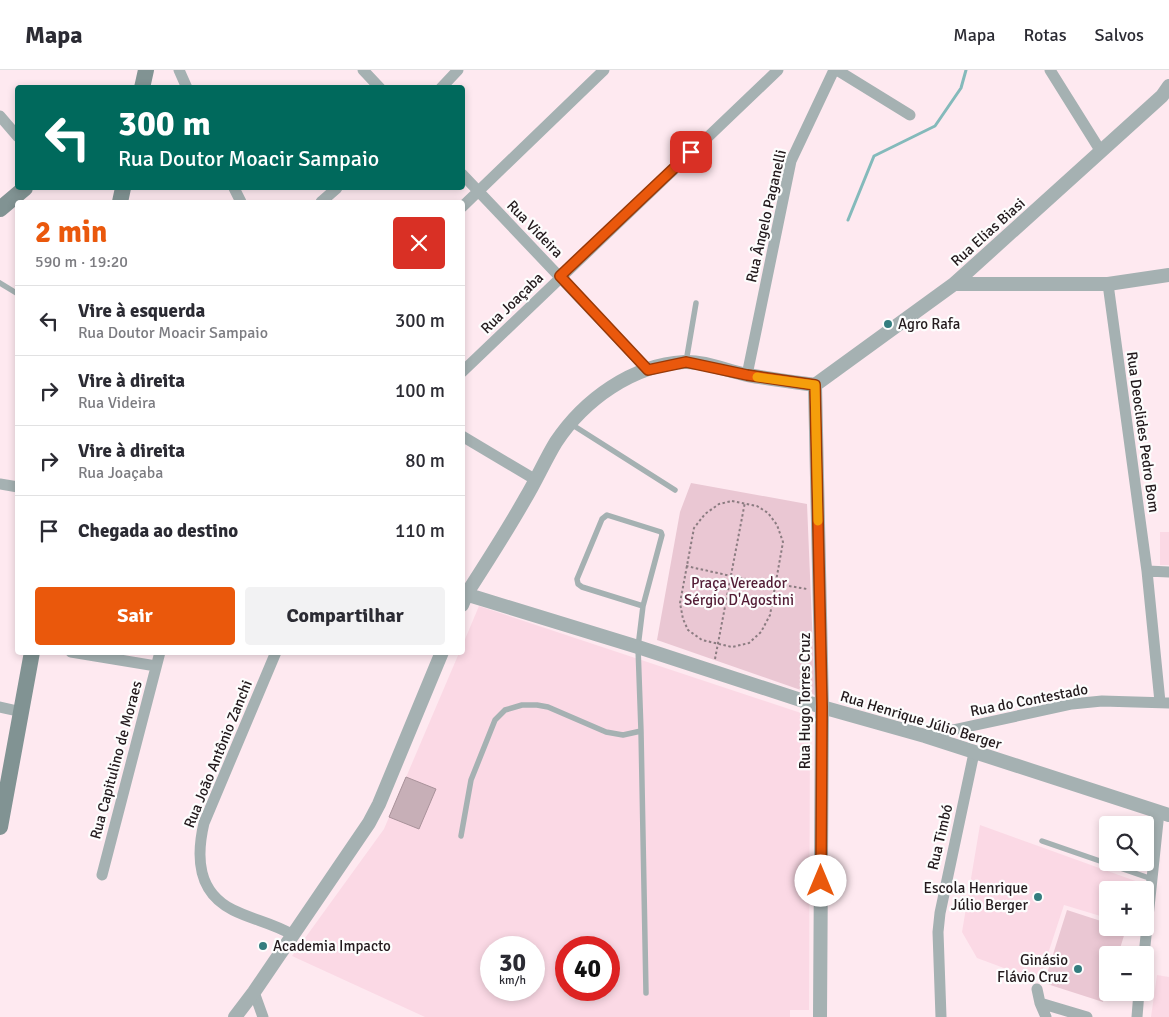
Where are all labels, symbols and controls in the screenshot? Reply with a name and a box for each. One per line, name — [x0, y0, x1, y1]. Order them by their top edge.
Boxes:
text: Mapa — [25, 20, 83, 50]
text: Mapa — [953, 24, 996, 46]
text: Rotas — [1024, 24, 1067, 46]
text: Salvos — [1095, 24, 1144, 46]
text: 300 m — [118, 102, 211, 145]
icon: left — [35, 105, 100, 170]
pin — [670, 131, 712, 173]
icon: arrive — [677, 138, 705, 166]
text: Rua Doutor Moacir Sampaio — [118, 145, 379, 172]
street label: Rua Ângelo Paganelli — [742, 148, 790, 284]
street label: Rua Elias Biasi — [947, 194, 1029, 270]
street label: Rua Videira — [503, 196, 567, 262]
text: 2 min — [35, 214, 107, 251]
button: close — [393, 217, 445, 269]
text: 590 m · 19:20 — [35, 252, 128, 272]
street label: Rua Joaçaba — [477, 269, 547, 337]
text: Vire à esquerda — [78, 299, 205, 323]
icon: left — [35, 307, 63, 335]
text: 300 m — [395, 309, 445, 333]
place label: Agro Rafa — [898, 315, 960, 333]
marker: Agro Rafa — [882, 318, 894, 330]
text: Rua Doutor Moacir Sampaio — [78, 323, 268, 343]
street label: Rua Deoclides Pedro Bom — [1123, 350, 1163, 514]
text: Vire à direita — [78, 369, 185, 393]
icon: right — [35, 377, 63, 405]
text: 100 m — [395, 379, 445, 403]
text: Rua Videira — [78, 393, 156, 413]
text: Vire à direita — [78, 439, 185, 463]
icon: right — [35, 447, 63, 475]
text: 80 m — [405, 449, 445, 473]
text: Rua Joaçaba — [78, 463, 163, 483]
icon: arrive — [35, 517, 63, 545]
text: Chegada ao destino — [78, 519, 238, 543]
text: 110 m — [395, 519, 445, 543]
park label: Praça Vereador Sérgio D'Agostini — [684, 574, 794, 609]
button: Sair — [35, 587, 235, 645]
button: Compartilhar — [245, 587, 445, 645]
street label: Rua Hugo Torres Cruz — [796, 632, 814, 769]
street label: Rua João Antônio Zanchi — [180, 677, 256, 831]
street label: Rua Capitulino de Moraes — [86, 678, 146, 841]
street label: Rua do Contestado — [969, 680, 1090, 720]
street label: Rua Henrique Júlio Berger — [838, 687, 1004, 753]
street label: Rua Timbó — [924, 802, 956, 872]
map controls — [1099, 816, 1154, 1001]
button: search — [1099, 816, 1154, 871]
position arrow — [794, 854, 846, 906]
place label: Escola Henrique Júlio Berger — [924, 879, 1028, 914]
button: + — [1099, 881, 1154, 936]
marker: Escola Henrique Júlio Berger — [1032, 891, 1044, 903]
speed limit sign: 40 — [555, 936, 620, 1001]
place label: Academia Impacto — [273, 937, 391, 955]
marker: Academia Impacto — [257, 940, 269, 952]
button: − — [1099, 946, 1154, 1001]
text: 30 — [499, 947, 526, 978]
place label: Ginásio Flávio Cruz — [997, 951, 1068, 986]
marker: Ginásio Flávio Cruz — [1072, 963, 1084, 975]
text: km/h — [499, 973, 526, 988]

